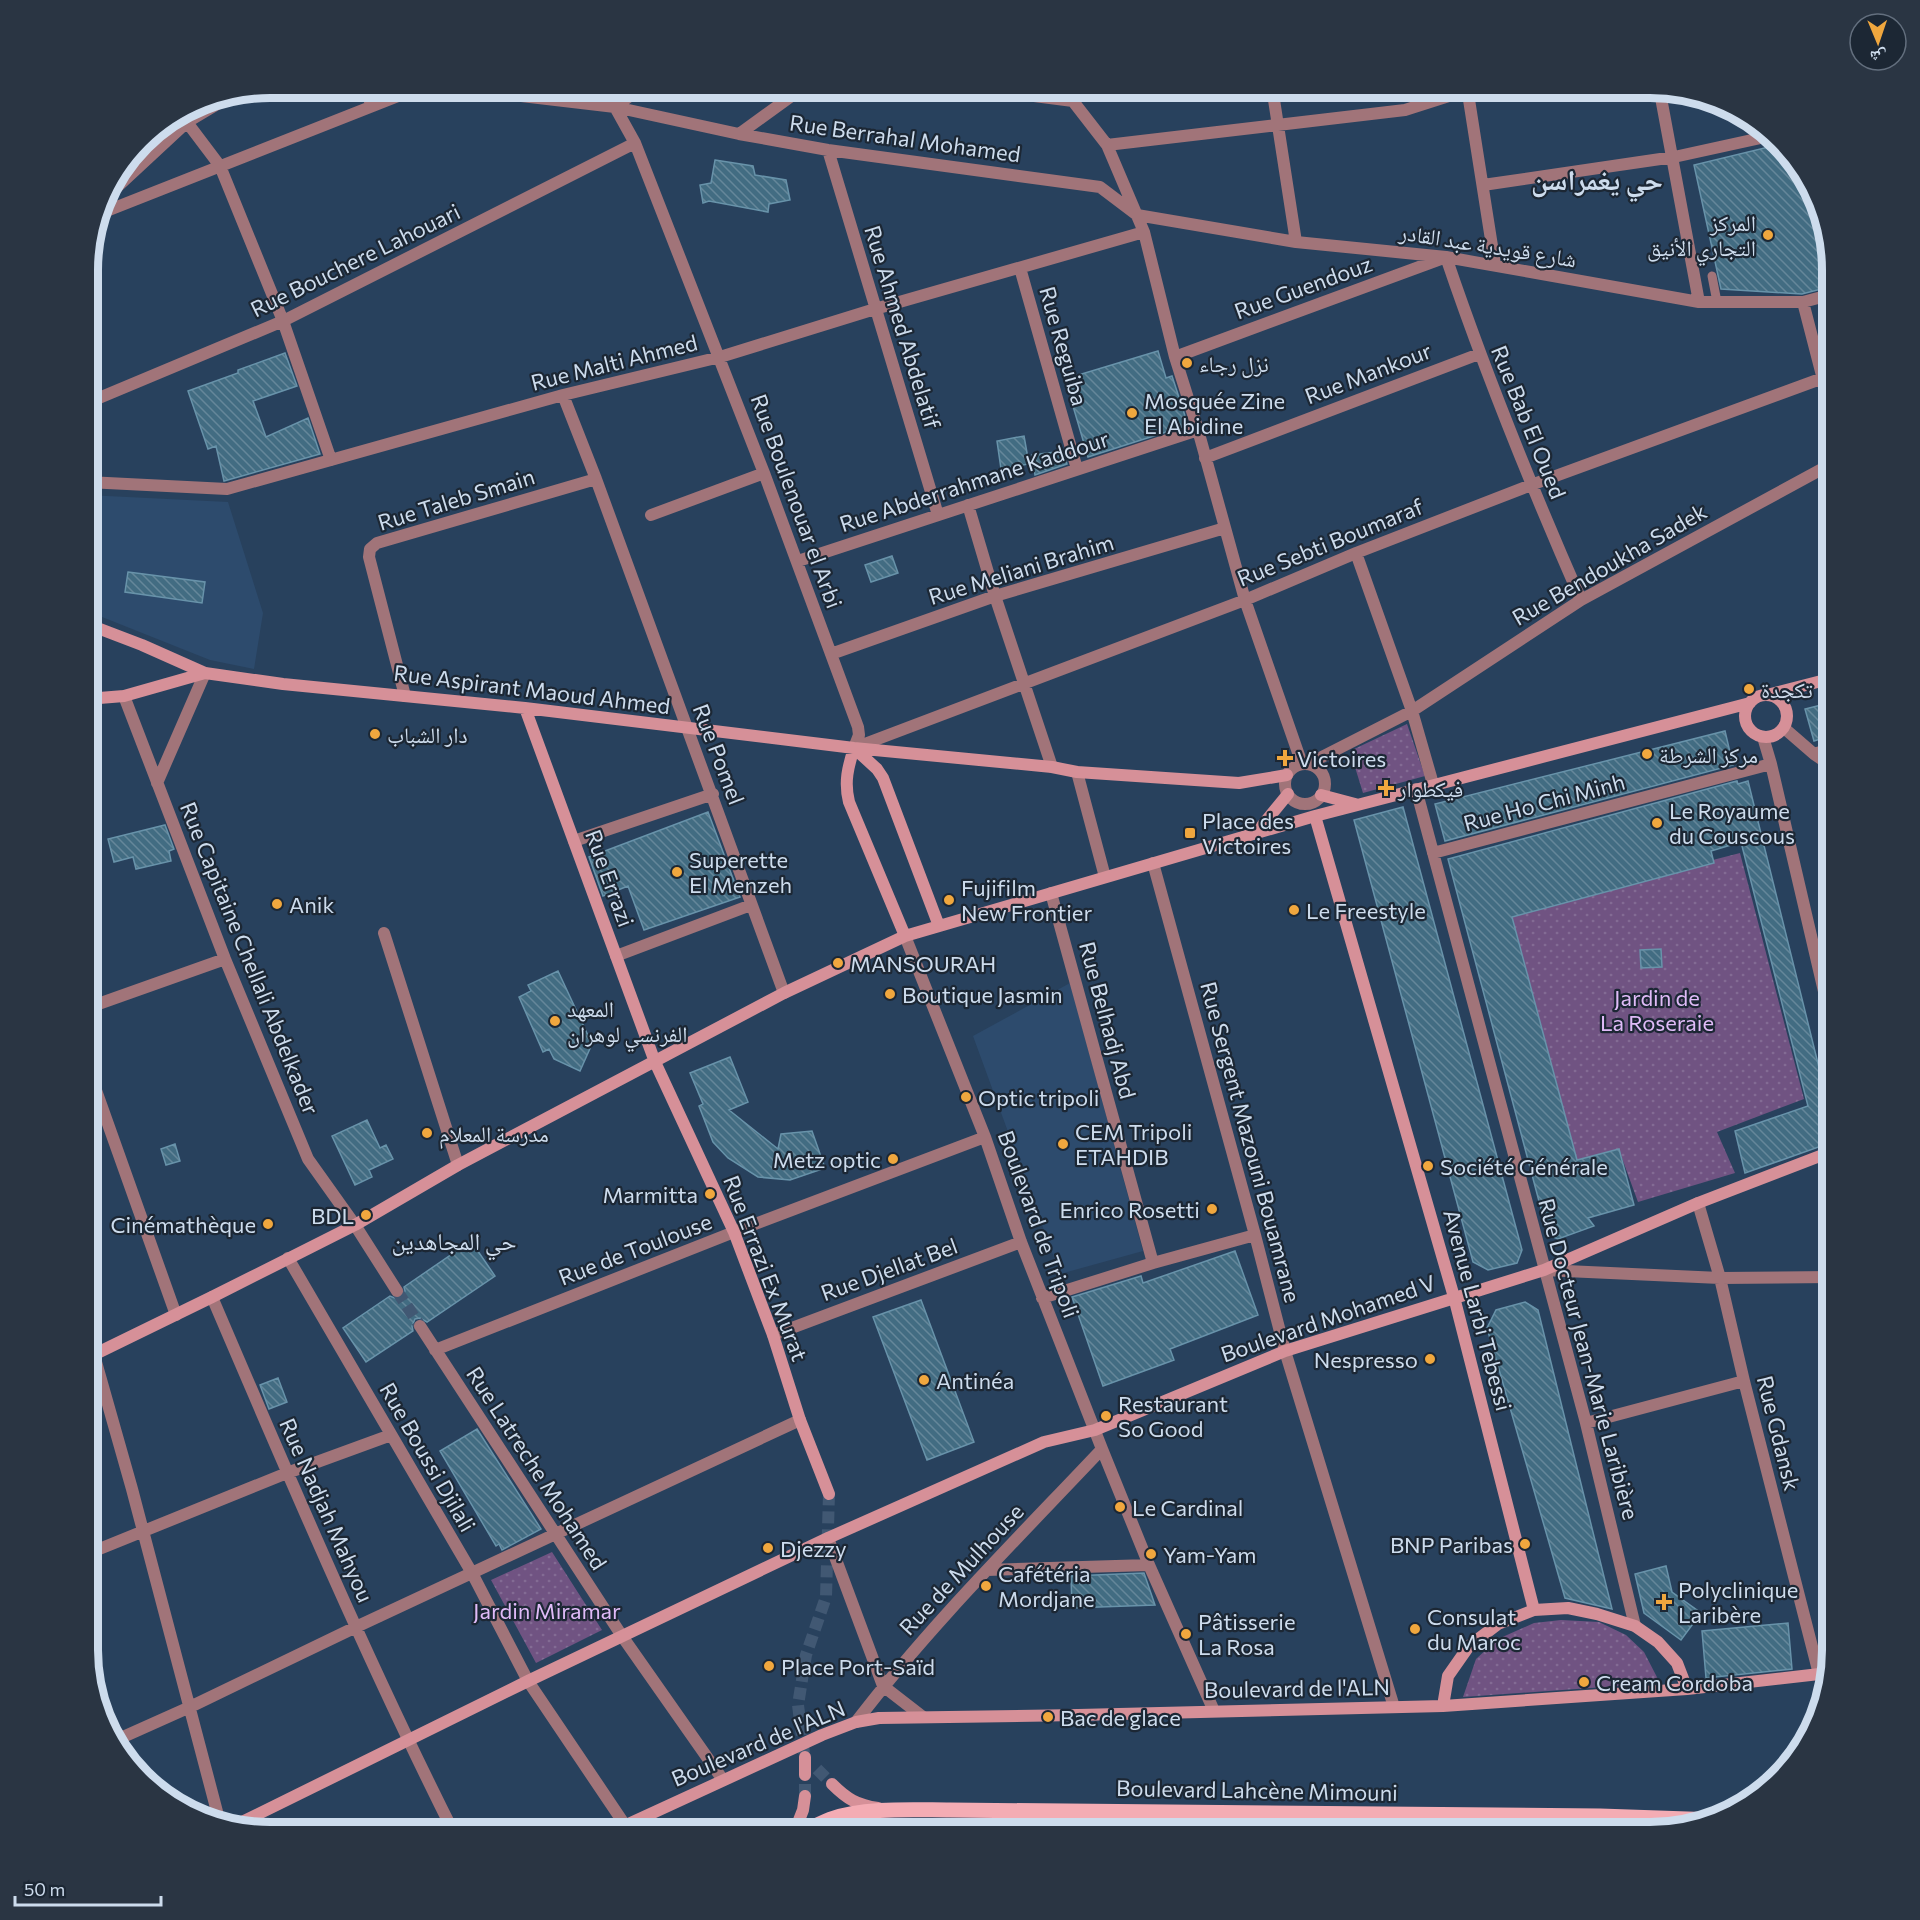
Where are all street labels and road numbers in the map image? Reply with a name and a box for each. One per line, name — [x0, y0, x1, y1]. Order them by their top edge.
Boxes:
street label: Rue Berrahal Mohamed — [788, 108, 1022, 168]
street label: Rue Bouchere Lahouari — [246, 198, 464, 322]
street label: شارع قويدية عبد القادر — [1396, 218, 1579, 273]
street label: Rue Ahmed Abdelatif — [859, 222, 947, 432]
street label: Rue Guendouz — [1231, 250, 1376, 324]
street label: Rue Reguiba — [1034, 283, 1094, 409]
street label: Rue Malti Ahmed — [528, 328, 700, 396]
street label: Rue Mankour — [1301, 336, 1435, 409]
street label: Rue Bab El Oued — [1486, 341, 1572, 503]
street label: Rue Boulenouar el Arbi — [746, 390, 848, 612]
street label: Rue Abderrahmane Kaddour — [836, 425, 1112, 537]
street label: Rue Taleb Smain — [374, 462, 538, 536]
street label: Rue Sebti Boumaraf — [1233, 492, 1427, 592]
street label: Rue Bendoukha Sadek — [1507, 497, 1711, 631]
street label: Rue Meliani Brahim — [925, 528, 1117, 610]
street label: Rue Aspirant Maoud Ahmed — [392, 659, 672, 719]
street label: Rue Pomel — [687, 700, 751, 808]
street label: Rue Ho Chi Minh — [1460, 767, 1628, 837]
street label: Rue Capitaine Chellali Abdelkader — [175, 798, 325, 1118]
street label: Rue Errazi — [580, 826, 640, 930]
street label: Rue Belhadj Abd — [1074, 938, 1142, 1102]
street label: Rue Sergent Mazouni Bouamrane — [1195, 979, 1307, 1305]
street label: Boulevard de Tripoli — [993, 1127, 1085, 1321]
street label: Rue Errazi Ex Murat — [718, 1171, 814, 1365]
street label: Rue Docteur Jean-Marie Laribière — [1533, 1195, 1645, 1523]
street label: Avenue Larbi Tebessi — [1438, 1206, 1518, 1414]
street label: Rue de Toulouse — [555, 1207, 715, 1291]
street label: Rue Djellat Bel — [817, 1232, 961, 1306]
street label: Boulevard Mohamed V — [1217, 1269, 1439, 1367]
street label: Rue Latreche Mohamed — [461, 1361, 613, 1575]
street label: Rue Gdansk — [1752, 1373, 1806, 1493]
street label: Rue Boussi Djilali — [374, 1377, 482, 1537]
street label: Rue Nadjah Mahyou — [274, 1414, 380, 1606]
street label: Rue de Mulhouse — [893, 1498, 1029, 1640]
street label: Boulevard de l'ALN — [1204, 1673, 1390, 1703]
street label: Boulevard de l'ALN — [667, 1694, 849, 1792]
street label: Boulevard Lahcène Mimouni — [1116, 1774, 1398, 1806]

